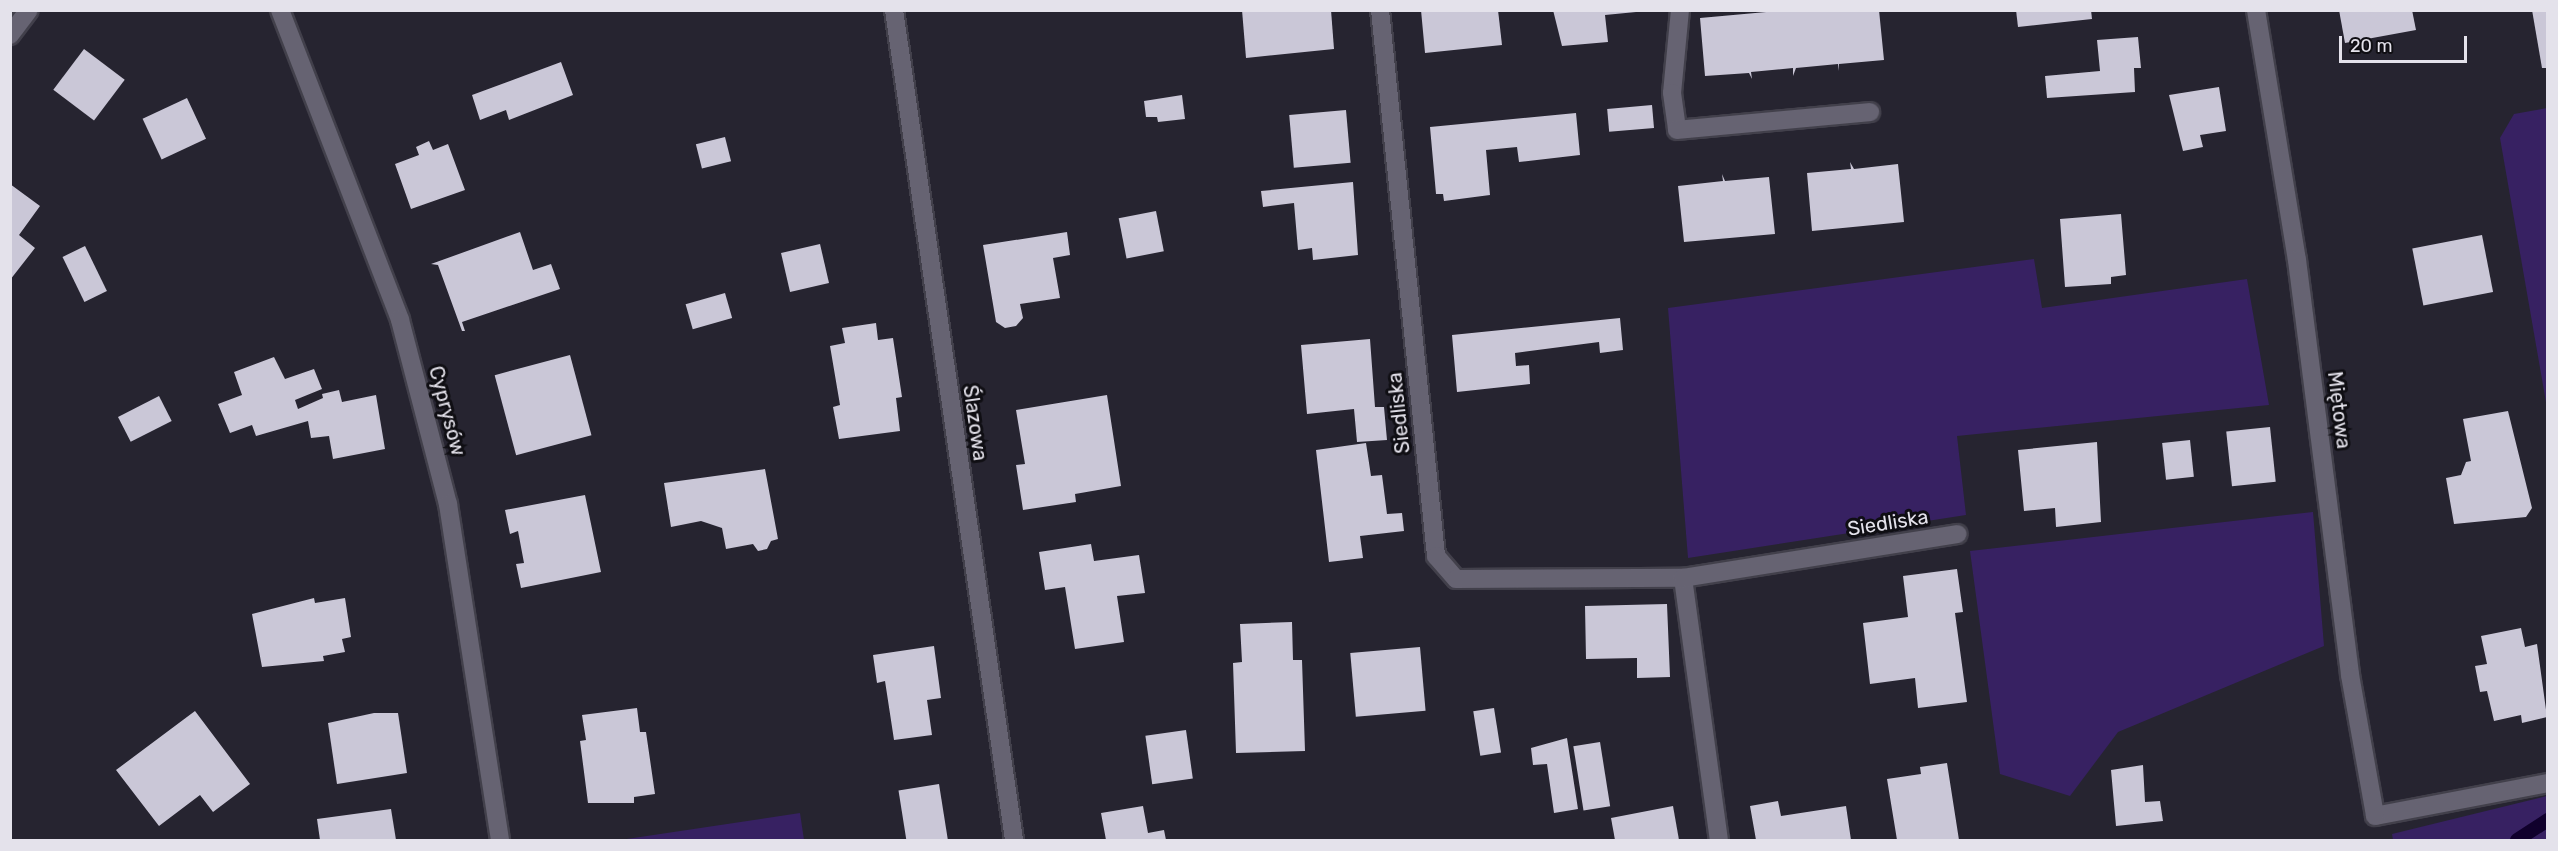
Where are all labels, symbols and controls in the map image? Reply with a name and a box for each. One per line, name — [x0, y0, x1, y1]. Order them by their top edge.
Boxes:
scale bar — [2342, 24, 2470, 62]
text: 20 m — [2350, 35, 2392, 57]
street label: Cyprysów — [423, 363, 471, 459]
street label: Miętowa — [2322, 370, 2356, 450]
street label: Siedliska — [1383, 371, 1415, 455]
street label: Ślazowa — [958, 384, 992, 462]
street label: Siedliska — [1846, 505, 1930, 541]

